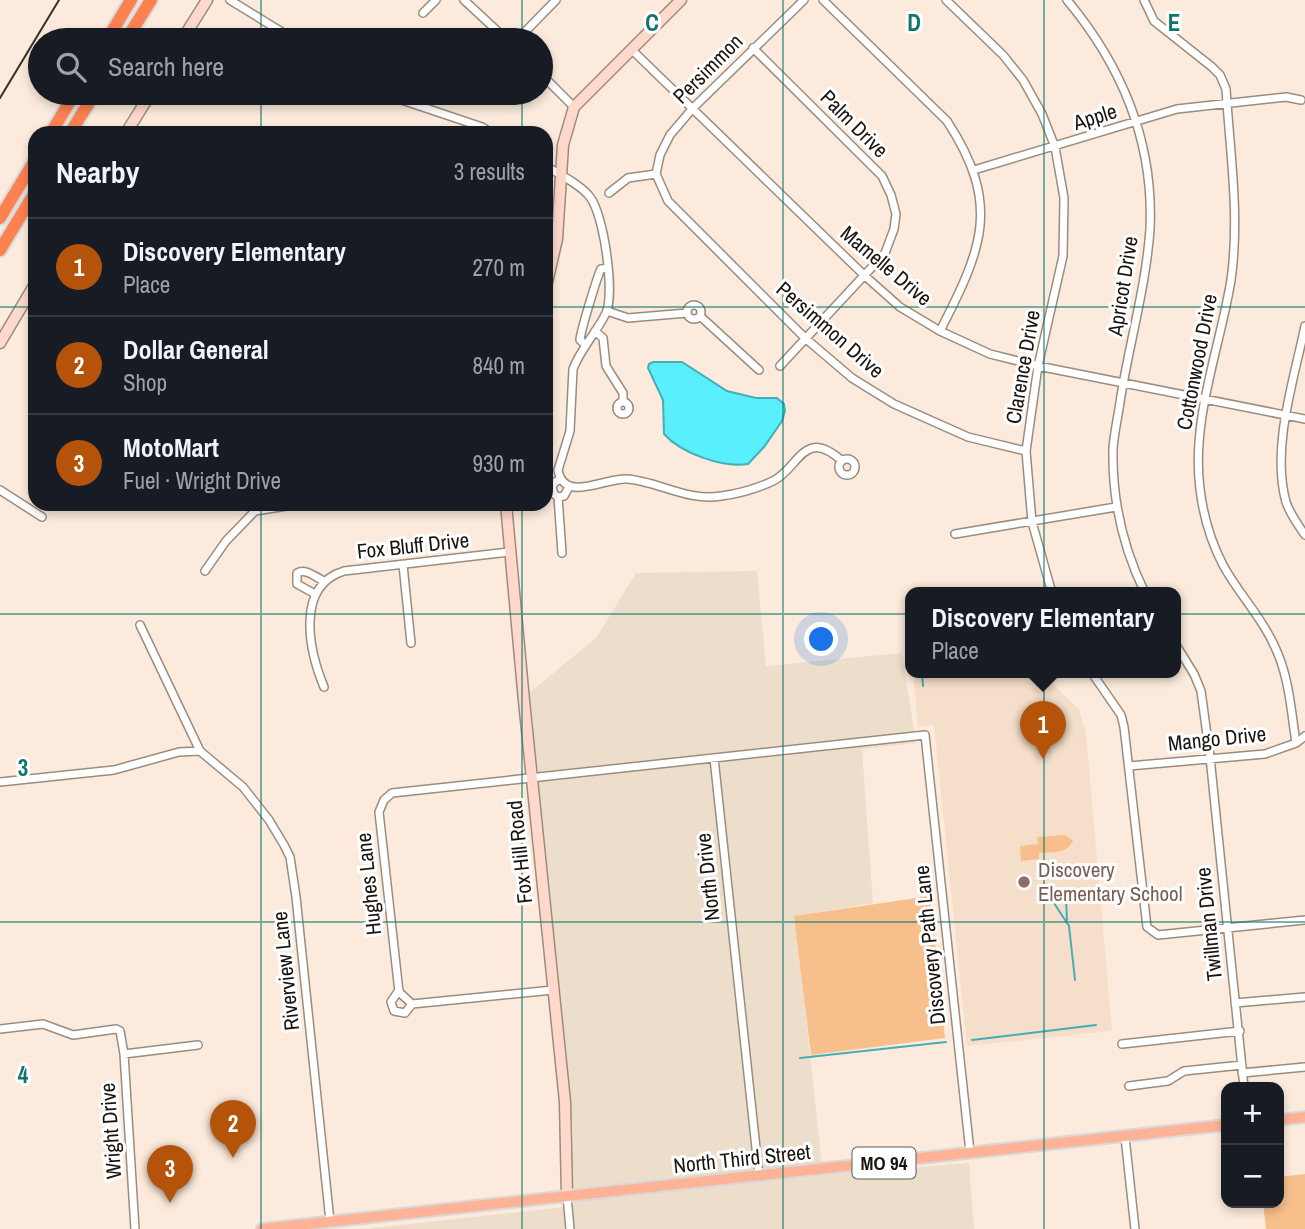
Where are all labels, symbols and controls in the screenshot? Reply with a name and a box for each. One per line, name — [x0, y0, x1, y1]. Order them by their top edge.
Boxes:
text: C — [645, 7, 659, 38]
text: D — [907, 7, 921, 38]
text: E — [1168, 7, 1180, 38]
street label: Persimmon — [666, 27, 749, 110]
search box — [28, 28, 553, 105]
icon: search — [52, 48, 90, 86]
text: Search here — [108, 49, 224, 84]
street label: Palm Drive — [814, 83, 895, 164]
street label: Apple — [1069, 96, 1120, 137]
text: Nearby — [56, 152, 139, 192]
text: 3 results — [454, 156, 525, 187]
street label: Mamelle Drive — [834, 219, 938, 312]
text: Discovery Elementary — [123, 234, 346, 269]
street label: Apricot Drive — [1100, 234, 1145, 339]
text: 1 — [74, 252, 84, 283]
text: 270 m — [473, 252, 525, 283]
text: Place — [123, 269, 170, 300]
street label: Persimmon Drive — [770, 275, 890, 385]
street label: Cottonwood Drive — [1169, 291, 1224, 432]
street label: Clarence Drive — [998, 308, 1047, 426]
text: Dollar General — [123, 332, 269, 367]
text: 2 — [74, 350, 84, 381]
text: 840 m — [473, 350, 525, 381]
text: Shop — [123, 367, 167, 398]
text: MotoMart — [123, 430, 219, 465]
text: 3 — [74, 448, 84, 479]
text: 930 m — [473, 448, 525, 479]
text: Fuel · Wright Drive — [123, 465, 281, 496]
street label: Fox Bluff Drive — [355, 525, 471, 566]
popup — [905, 587, 1181, 678]
text: Discovery Elementary — [932, 600, 1154, 635]
your location — [804, 622, 838, 656]
text: Place — [932, 635, 979, 666]
pin: 1 — [1020, 701, 1066, 759]
street label: Mango Drive — [1166, 719, 1267, 758]
text: 3 — [18, 752, 28, 783]
street label: Fox Hill Road — [500, 799, 539, 905]
street label: Hughes Lane — [349, 832, 388, 937]
street label: North Drive — [688, 832, 727, 922]
place label: Discovery Elementary School — [1038, 855, 1183, 908]
street label: Discovery Path Lane — [907, 864, 952, 1026]
street label: Twillman Drive — [1188, 866, 1229, 982]
marker: Discovery Elementary School — [1016, 874, 1032, 890]
street label: Riverview Lane — [265, 910, 306, 1032]
text: 4 — [18, 1059, 29, 1090]
street label: Wright Drive — [93, 1082, 128, 1180]
map controls — [1221, 1082, 1284, 1208]
button: + — [1221, 1082, 1284, 1145]
pin: 2 — [210, 1100, 256, 1158]
street label: North Third Street — [672, 1137, 812, 1180]
pin: 3 — [147, 1145, 193, 1203]
button: − — [1221, 1145, 1284, 1208]
road number: MO 94 — [852, 1148, 916, 1178]

